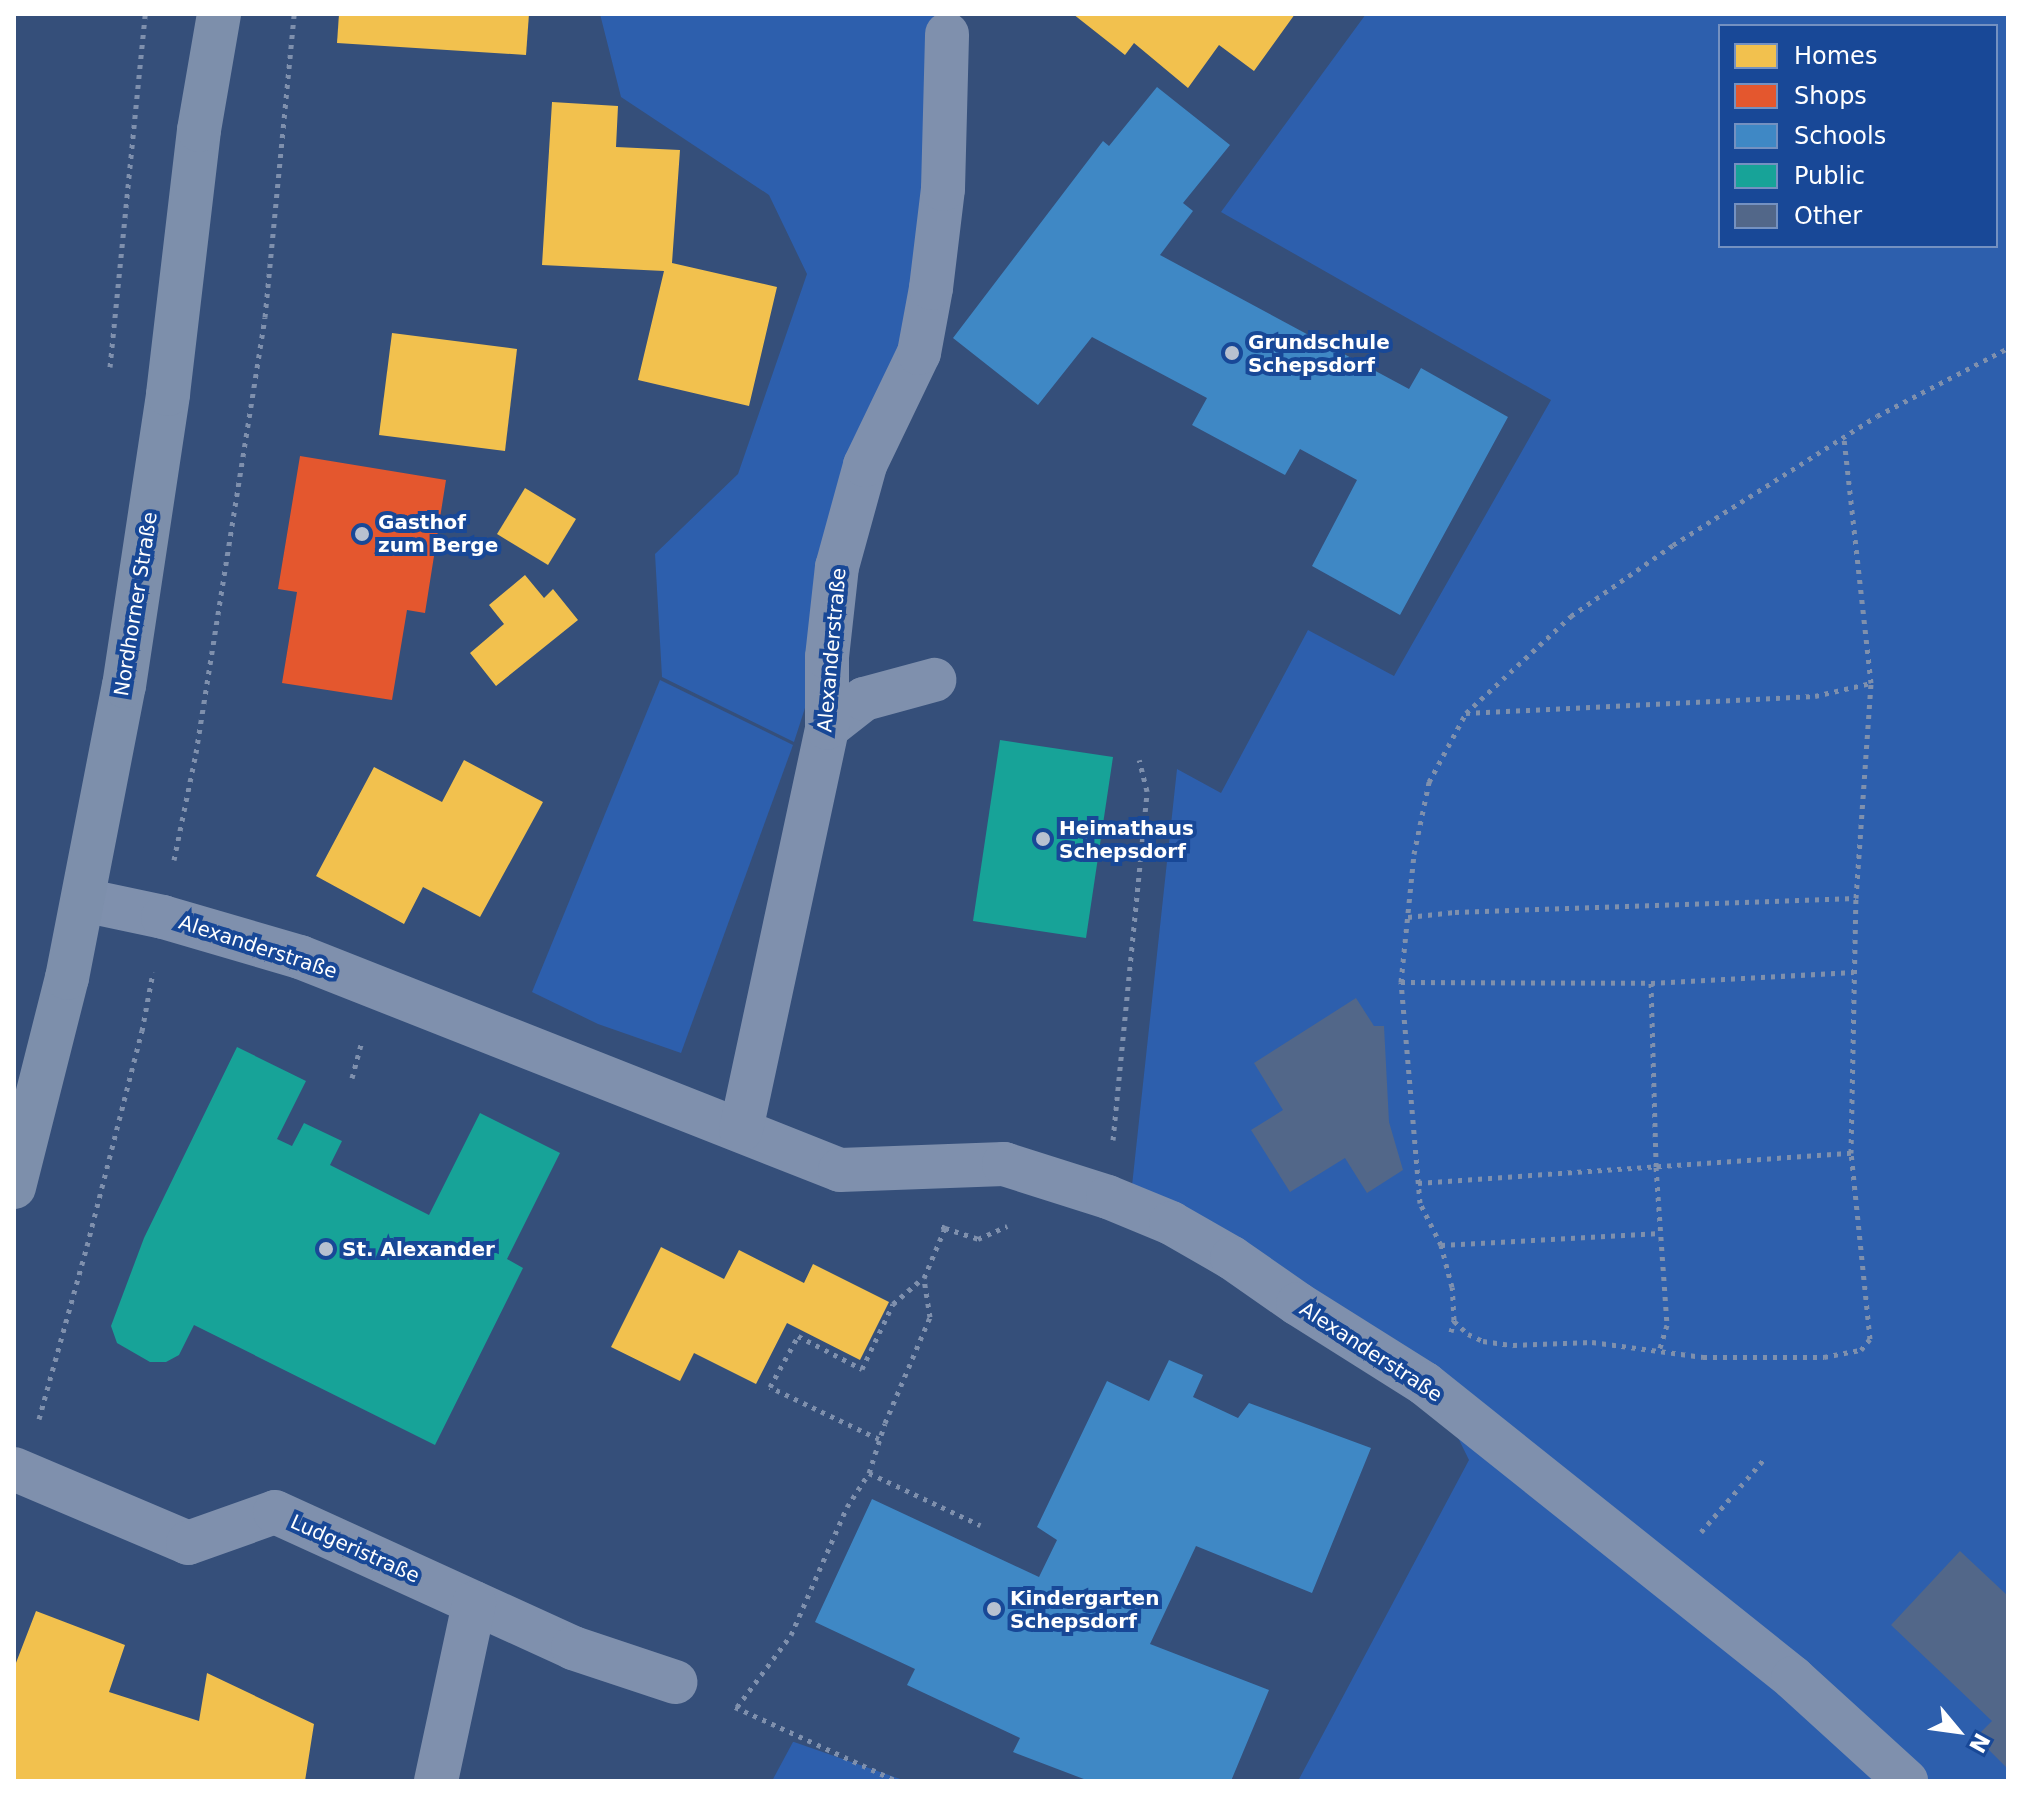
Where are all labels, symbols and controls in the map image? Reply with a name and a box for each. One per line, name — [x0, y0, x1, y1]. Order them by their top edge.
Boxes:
legend — [1718, 24, 1998, 248]
text: Homes — [1794, 42, 1877, 70]
text: Shops — [1794, 82, 1867, 110]
text: Schools — [1794, 122, 1886, 150]
text: Public — [1794, 162, 1865, 190]
text: Other — [1794, 202, 1862, 230]
place label: Grundschule Schepsdorf — [1248, 330, 1390, 377]
marker: Grundschule Schepsdorf — [1223, 344, 1241, 362]
street label: Nordhorner Straße — [110, 510, 162, 698]
place label: Gasthof zum Berge — [378, 510, 498, 557]
marker: Gasthof zum Berge — [353, 525, 371, 543]
street label: Alexanderstraße — [813, 567, 851, 733]
place label: Heimathaus Schepsdorf — [1059, 816, 1194, 863]
marker: Heimathaus Schepsdorf — [1034, 830, 1052, 848]
street label: Alexanderstraße — [176, 910, 340, 984]
place label: St. Alexander — [342, 1237, 495, 1261]
marker: St. Alexander — [317, 1240, 335, 1258]
street label: Alexanderstraße — [1295, 1297, 1447, 1407]
street label: Ludgeristraße — [287, 1510, 423, 1588]
place label: Kindergarten Schepsdorf — [1010, 1586, 1159, 1633]
marker: Kindergarten Schepsdorf — [985, 1600, 1003, 1618]
north arrow — [1918, 1691, 1998, 1771]
text: N — [1964, 1729, 1995, 1757]

